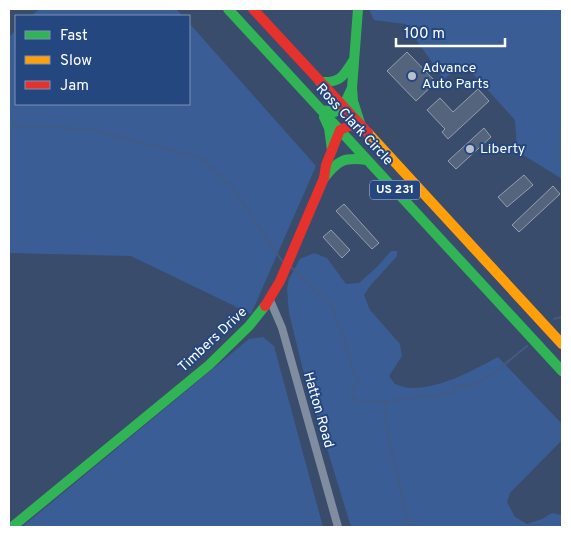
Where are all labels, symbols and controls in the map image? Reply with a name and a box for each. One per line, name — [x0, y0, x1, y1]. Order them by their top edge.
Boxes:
legend — [15, 15, 190, 105]
scale bar — [396, 15, 505, 47]
text: 100 m — [404, 25, 445, 44]
text: Fast — [60, 27, 88, 46]
text: Slow — [60, 52, 92, 71]
place label: Advance Auto Parts — [422, 60, 489, 93]
marker: Advance Auto Parts — [406, 70, 418, 82]
text: Jam — [60, 77, 89, 96]
street label: Ross Clark Circle — [312, 81, 396, 169]
place label: Liberty — [480, 141, 525, 158]
marker: Liberty — [464, 143, 476, 155]
road number: US 231 — [370, 180, 420, 200]
street label: Timbers Drive — [175, 304, 251, 376]
street label: Hatton Road — [299, 370, 337, 450]

